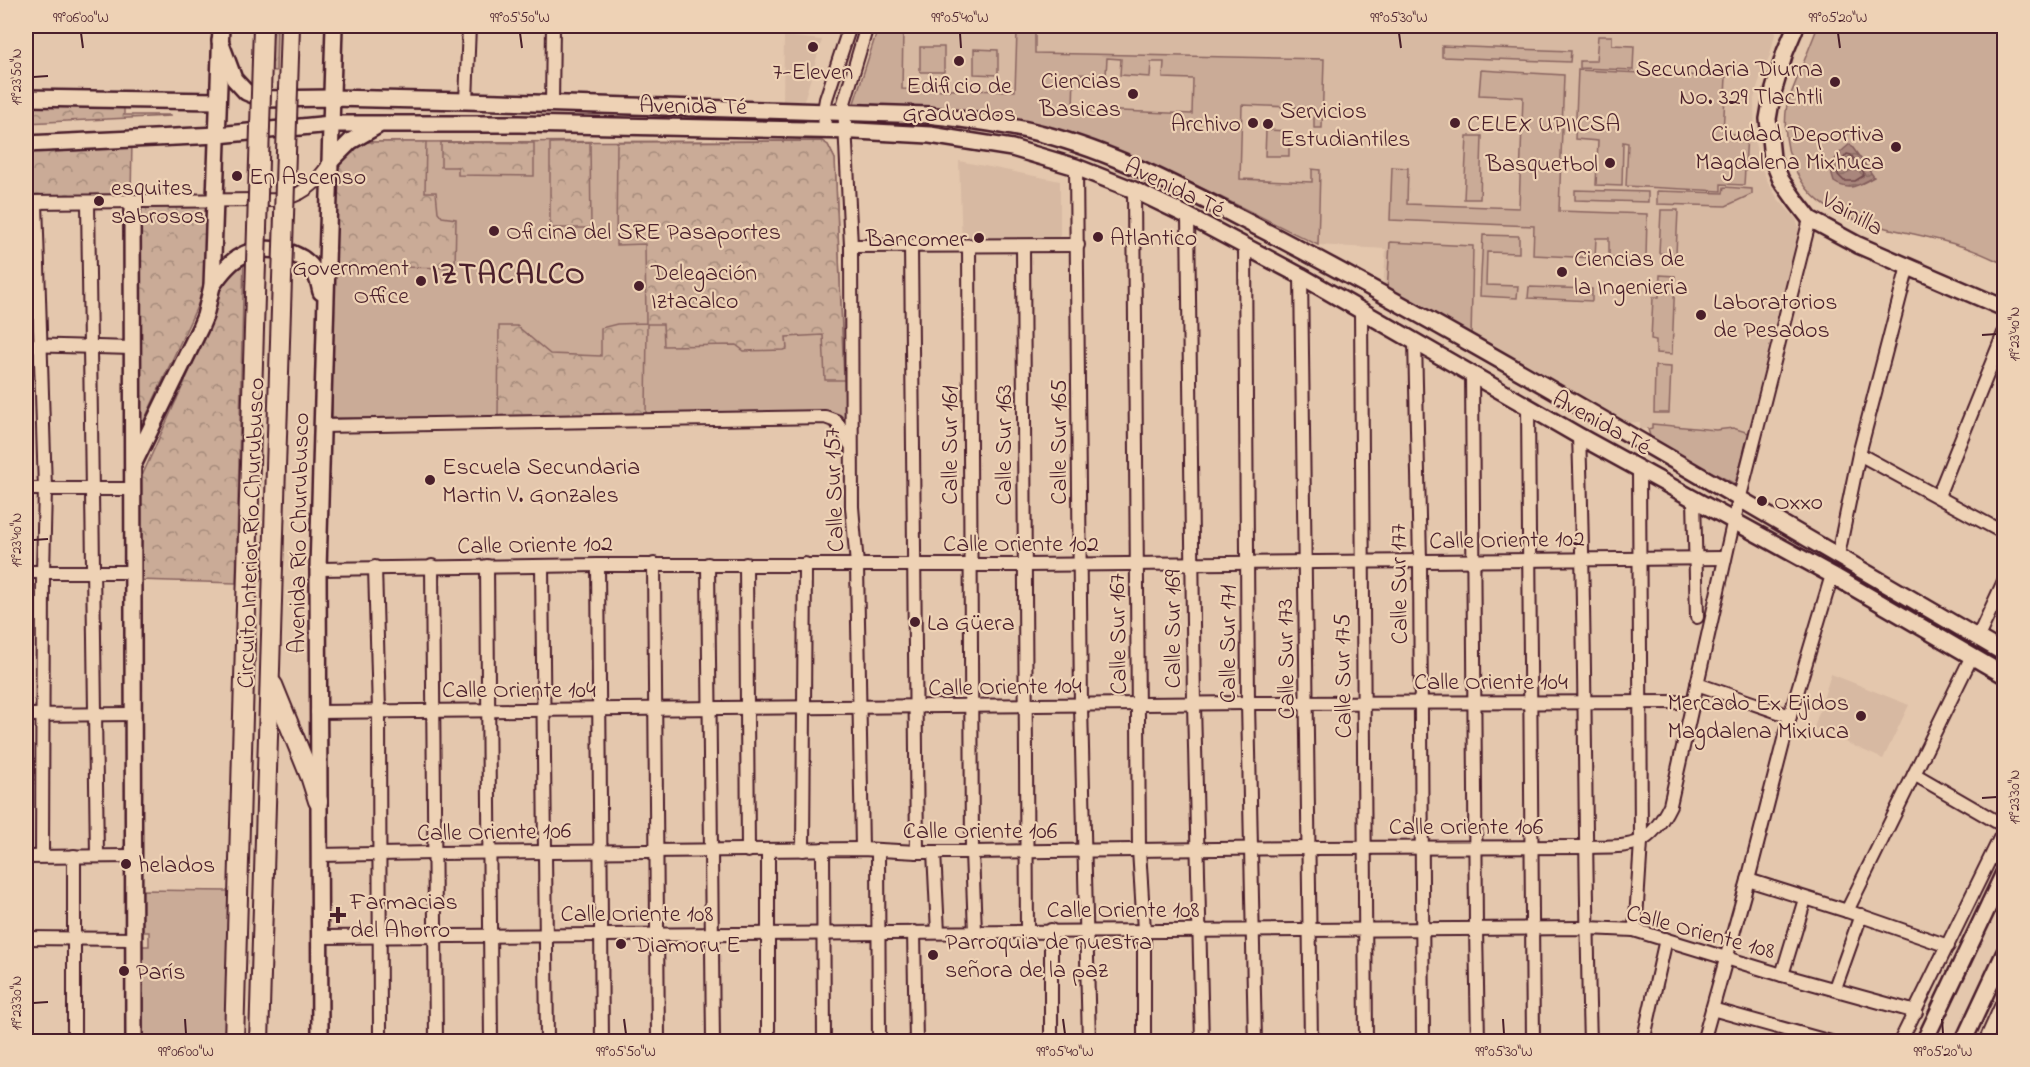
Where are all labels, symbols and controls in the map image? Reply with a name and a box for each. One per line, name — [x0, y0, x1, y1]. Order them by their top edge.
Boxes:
text: 99°06'00"W — [53, 7, 109, 29]
text: 99°05'50"W — [490, 7, 550, 29]
text: 99°05'40"W — [931, 7, 989, 29]
text: 99°05'30"W — [1370, 7, 1428, 29]
text: 99°05'20"W — [1809, 7, 1867, 29]
marker: 7-Eleven — [806, 40, 820, 54]
text: 19°23'50"N — [6, 48, 28, 106]
place label: Secundaria Diurna No. 329 Tlachtli — [1636, 53, 1823, 116]
marker: Edificio de Graduados — [952, 54, 966, 68]
place label: 7-Eleven — [773, 56, 853, 91]
place label: Ciencias Basicas — [1039, 65, 1121, 128]
place label: Edificio de Graduados — [902, 70, 1016, 133]
marker: Secundaria Diurna No. 329 Tlachtli — [1828, 75, 1842, 89]
marker: Ciencias Basicas — [1126, 87, 1140, 101]
street label: Avenida Té — [639, 89, 747, 126]
place label: Servicios Estudiantiles — [1280, 95, 1410, 158]
place label: Archivo — [1171, 108, 1241, 143]
place label: CELEX UPIICSA — [1467, 108, 1620, 143]
marker: Archivo — [1246, 116, 1260, 130]
marker: CELEX UPIICSA — [1448, 116, 1462, 130]
marker: Servicios Estudiantiles — [1261, 117, 1275, 131]
place label: Ciudad Deportiva Magdalena Mixhuca — [1695, 118, 1884, 181]
marker: Ciudad Deportiva Magdalena Mixhuca — [1889, 140, 1903, 154]
place label: Basquetbol — [1485, 148, 1598, 183]
street label: Avenida Té — [1118, 150, 1230, 229]
marker: Basquetbol — [1603, 156, 1617, 170]
place label: En Ascenso — [249, 161, 366, 196]
marker: En Ascenso — [230, 169, 244, 183]
place label: esquites sabrosos — [111, 172, 206, 235]
street label: Vainilla — [1814, 183, 1889, 246]
marker: esquites sabrosos — [92, 194, 106, 208]
place label: Oficina del SRE Pasaportes — [506, 216, 781, 251]
place label: Atlantico — [1110, 222, 1197, 257]
place label: Bancomer — [865, 223, 968, 258]
marker: Oficina del SRE Pasaportes — [487, 224, 501, 238]
marker: Atlantico — [1091, 230, 1105, 244]
marker: Bancomer — [972, 231, 986, 245]
place label: Ciencias de la Ingenieria — [1574, 243, 1688, 306]
place label: Government Office — [292, 252, 409, 315]
district label: IZTACALCO — [432, 254, 586, 298]
place label: Delegación Iztacalco — [650, 257, 757, 320]
marker: Ciencias de la Ingenieria — [1555, 265, 1569, 279]
marker: Government Office — [414, 274, 428, 288]
marker: Delegación Iztacalco — [632, 279, 646, 293]
place label: Laboratorios de Pesados — [1713, 286, 1837, 349]
text: 19°23'40"N — [2004, 307, 2026, 361]
marker: Laboratorios de Pesados — [1694, 308, 1708, 322]
street label: Circuito Interior Río Churubusco — [230, 377, 275, 689]
street label: Calle Sur 165 — [1043, 379, 1078, 505]
street label: Avenida Té — [1545, 383, 1657, 466]
street label: Calle Sur 163 — [988, 384, 1023, 506]
street label: Calle Sur 161 — [934, 385, 969, 505]
street label: Avenida Río Churubusco — [281, 412, 320, 654]
street label: Calle Sur 157 — [816, 427, 855, 553]
place label: Escuela Secundaria Martin V. Gonzales — [442, 451, 640, 514]
marker: Escuela Secundaria Martin V. Gonzales — [423, 473, 437, 487]
place label: Oxxo — [1774, 486, 1823, 521]
marker: Oxxo — [1755, 494, 1769, 508]
text: 19°23'40"N — [6, 513, 28, 567]
street label: Calle Sur 177 — [1382, 523, 1419, 645]
street label: Calle Oriente 102 — [1429, 523, 1585, 560]
street label: Calle Oriente 102 — [457, 528, 613, 565]
street label: Calle Oriente 102 — [943, 528, 1099, 563]
street label: Calle Sur 169 — [1157, 569, 1192, 688]
street label: Calle Sur 167 — [1101, 573, 1138, 695]
street label: Calle Sur 171 — [1212, 584, 1247, 703]
street label: Calle Sur 173 — [1269, 598, 1306, 720]
place label: La Güera — [927, 607, 1015, 642]
street label: Calle Sur 175 — [1326, 613, 1363, 739]
marker: La Güera — [908, 615, 922, 629]
street label: Calle Oriente 104 — [1414, 666, 1568, 701]
street label: Calle Oriente 104 — [928, 670, 1082, 707]
street label: Calle Oriente 104 — [442, 674, 596, 709]
place label: Mercado Ex Ejidos Magdalena Mixiuca — [1667, 687, 1849, 750]
marker: Mercado Ex Ejidos Magdalena Mixiuca — [1854, 709, 1868, 723]
text: 19°23'30"N — [2004, 770, 2026, 824]
street label: Calle Oriente 106 — [1389, 811, 1544, 846]
street label: Calle Oriente 106 — [417, 815, 572, 852]
street label: Calle Oriente 106 — [903, 815, 1058, 850]
place label: helados — [138, 849, 215, 884]
marker: helados — [119, 857, 133, 871]
place label: Farmacias del Ahorro — [349, 886, 458, 949]
street label: Calle Oriente 108 — [1047, 894, 1199, 929]
street label: Calle Oriente 108 — [1622, 897, 1779, 970]
street label: Calle Oriente 108 — [561, 898, 713, 933]
marker: Farmacias del Ahorro — [331, 908, 345, 922]
place label: Parroquia de nuestra señora de la paz — [945, 926, 1152, 989]
place label: Diamoru E — [632, 929, 741, 964]
marker: Diamoru E — [614, 937, 628, 951]
marker: Parroquia de nuestra señora de la paz — [926, 948, 940, 962]
place label: París — [136, 956, 185, 991]
marker: París — [117, 964, 131, 978]
text: 19°23'30"N — [6, 976, 28, 1030]
text: 99°06'00"W — [158, 1041, 214, 1063]
text: 99°05'50"W — [596, 1041, 656, 1063]
text: 99°05'40"W — [1036, 1041, 1094, 1063]
text: 99°05'30"W — [1475, 1041, 1533, 1063]
text: 99°05'20"W — [1914, 1041, 1972, 1063]

